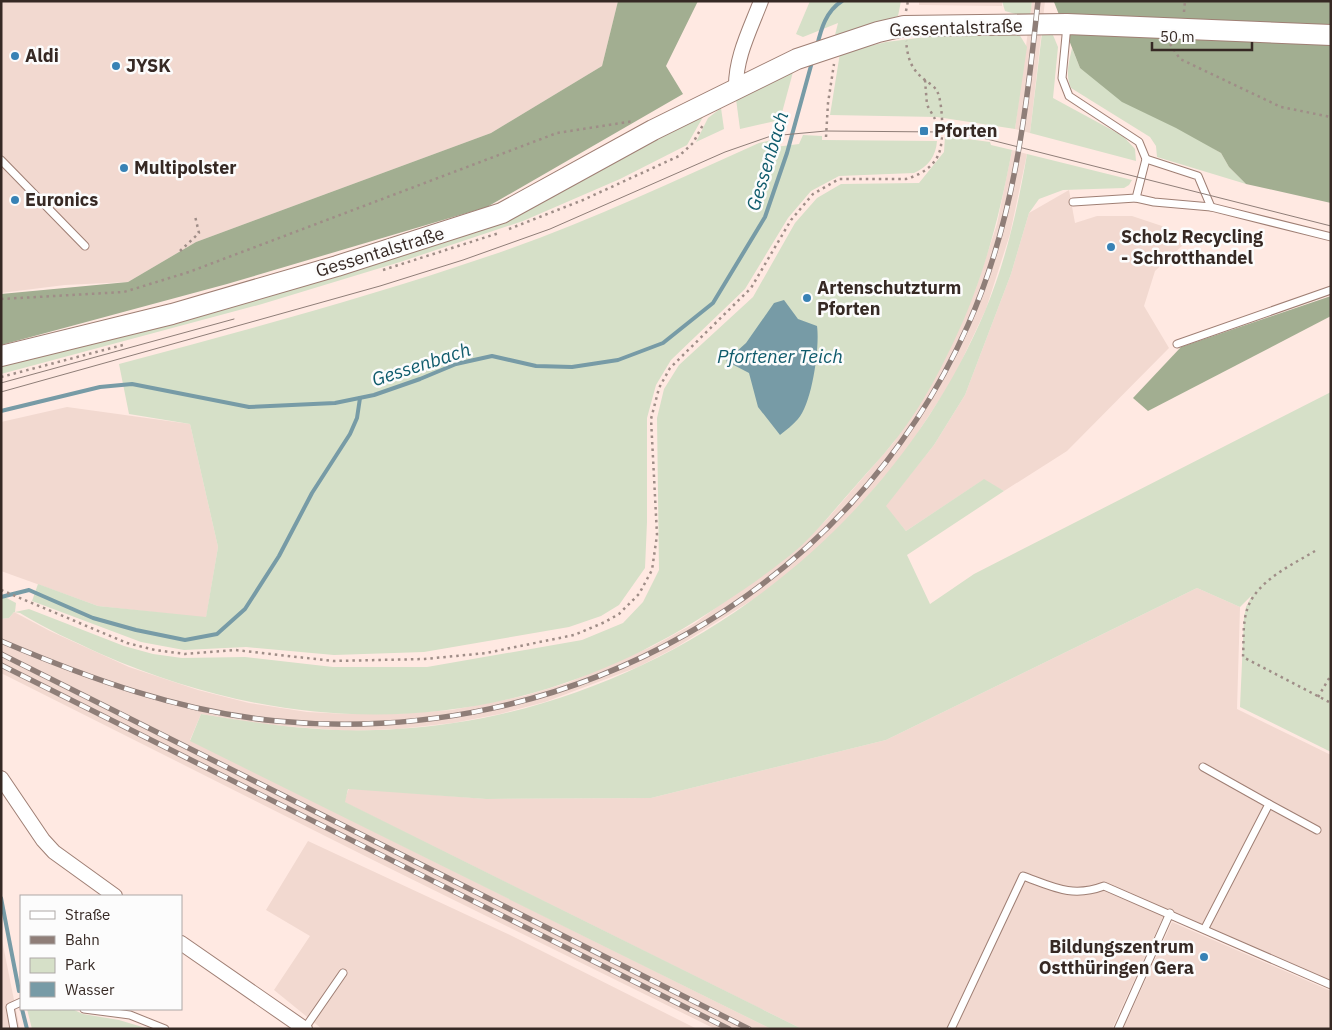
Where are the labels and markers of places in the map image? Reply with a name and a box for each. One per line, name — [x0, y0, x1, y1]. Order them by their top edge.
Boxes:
place label: Aldi — [25, 44, 59, 67]
marker: Aldi — [9, 50, 21, 62]
place label: JYSK — [126, 54, 171, 77]
marker: JYSK — [110, 60, 122, 72]
place label: Pforten — [934, 119, 997, 142]
marker: Pforten — [918, 125, 930, 137]
place label: Multipolster — [134, 156, 237, 179]
marker: Multipolster — [118, 162, 130, 174]
place label: Euronics — [25, 188, 98, 211]
marker: Euronics — [9, 194, 21, 206]
place label: Scholz Recycling - Schrotthandel — [1121, 225, 1263, 269]
marker: Scholz Recycling - Schrotthandel — [1105, 241, 1117, 253]
place label: Artenschutzturm Pforten — [817, 276, 961, 320]
marker: Artenschutzturm Pforten — [801, 292, 813, 304]
place label: Bildungszentrum Ostthüringen Gera — [1039, 935, 1194, 979]
marker: Bildungszentrum Ostthüringen Gera — [1198, 951, 1210, 963]

